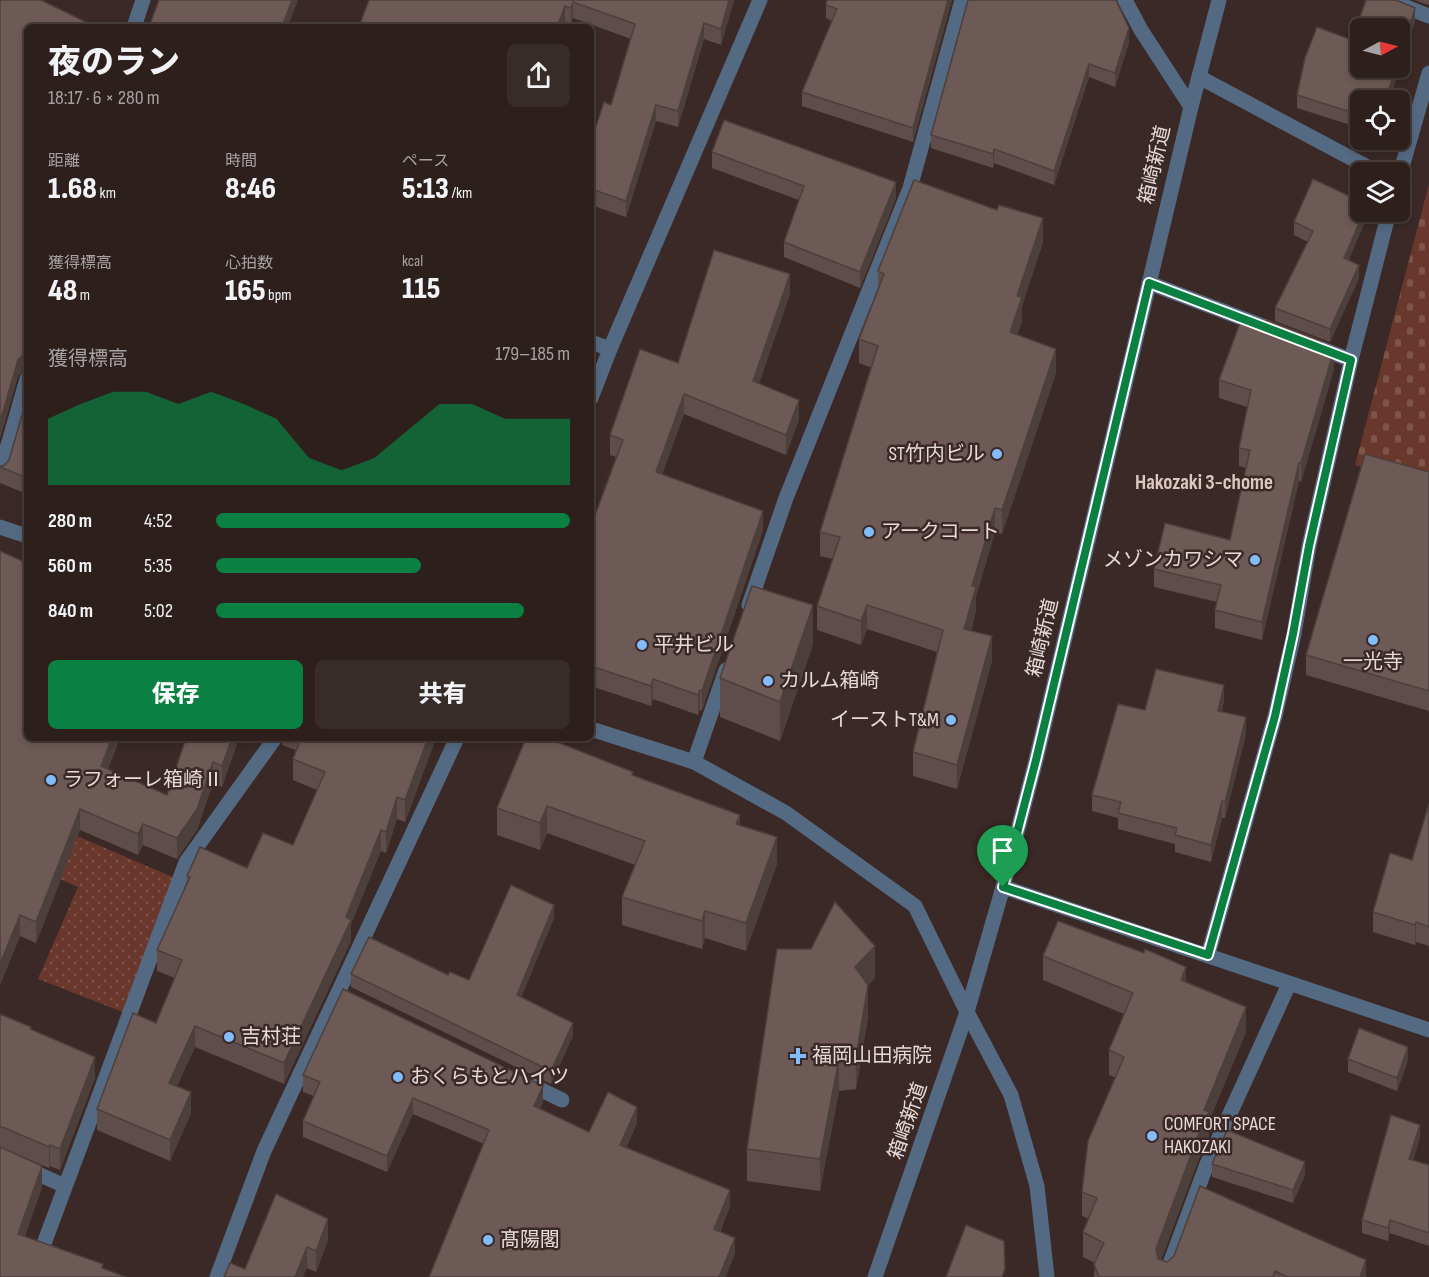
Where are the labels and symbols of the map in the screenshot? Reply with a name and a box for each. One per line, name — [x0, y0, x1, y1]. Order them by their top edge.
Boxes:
north arrow — [1350, 18, 1410, 78]
street label: 箱崎新道 — [1134, 123, 1176, 207]
place label: ST竹内ビル — [888, 442, 985, 466]
marker: ST竹内ビル — [990, 447, 1004, 461]
district label: Hakozaki 3-chome — [1135, 470, 1273, 495]
place label: アークコート — [881, 520, 1000, 544]
marker: アークコート — [862, 525, 876, 539]
place label: メゾンカワシマ — [1103, 548, 1243, 572]
marker: メゾンカワシマ — [1248, 553, 1262, 567]
street label: 箱崎新道 — [1022, 596, 1064, 680]
place label: 平井ビル — [654, 633, 734, 657]
marker: 一光寺 — [1366, 633, 1380, 647]
marker: 平井ビル — [635, 638, 649, 652]
place label: 一光寺 — [1343, 650, 1403, 674]
place label: カルム箱崎 — [780, 669, 880, 693]
marker: カルム箱崎 — [761, 674, 775, 688]
place label: イーストT&M — [830, 708, 939, 732]
marker: イーストT&M — [944, 713, 958, 727]
place label: ラフォーレ箱崎Ⅱ — [63, 768, 223, 792]
marker: ラフォーレ箱崎Ⅱ — [44, 773, 58, 787]
pin — [977, 825, 1028, 887]
place label: 吉村荘 — [241, 1025, 301, 1049]
marker: 吉村荘 — [222, 1030, 236, 1044]
place label: 福岡山田病院 — [812, 1044, 932, 1068]
marker: 福岡山田病院 — [789, 1047, 807, 1065]
place label: おくらもとハイツ — [410, 1065, 569, 1089]
marker: おくらもとハイツ — [391, 1070, 405, 1084]
street label: 箱崎新道 — [884, 1079, 932, 1163]
place label: COMFORT SPACE HAKOZAKI — [1164, 1112, 1276, 1159]
marker: COMFORT SPACE HAKOZAKI — [1145, 1129, 1159, 1143]
place label: 髙陽閣 — [500, 1228, 560, 1252]
marker: 髙陽閣 — [481, 1233, 495, 1247]

